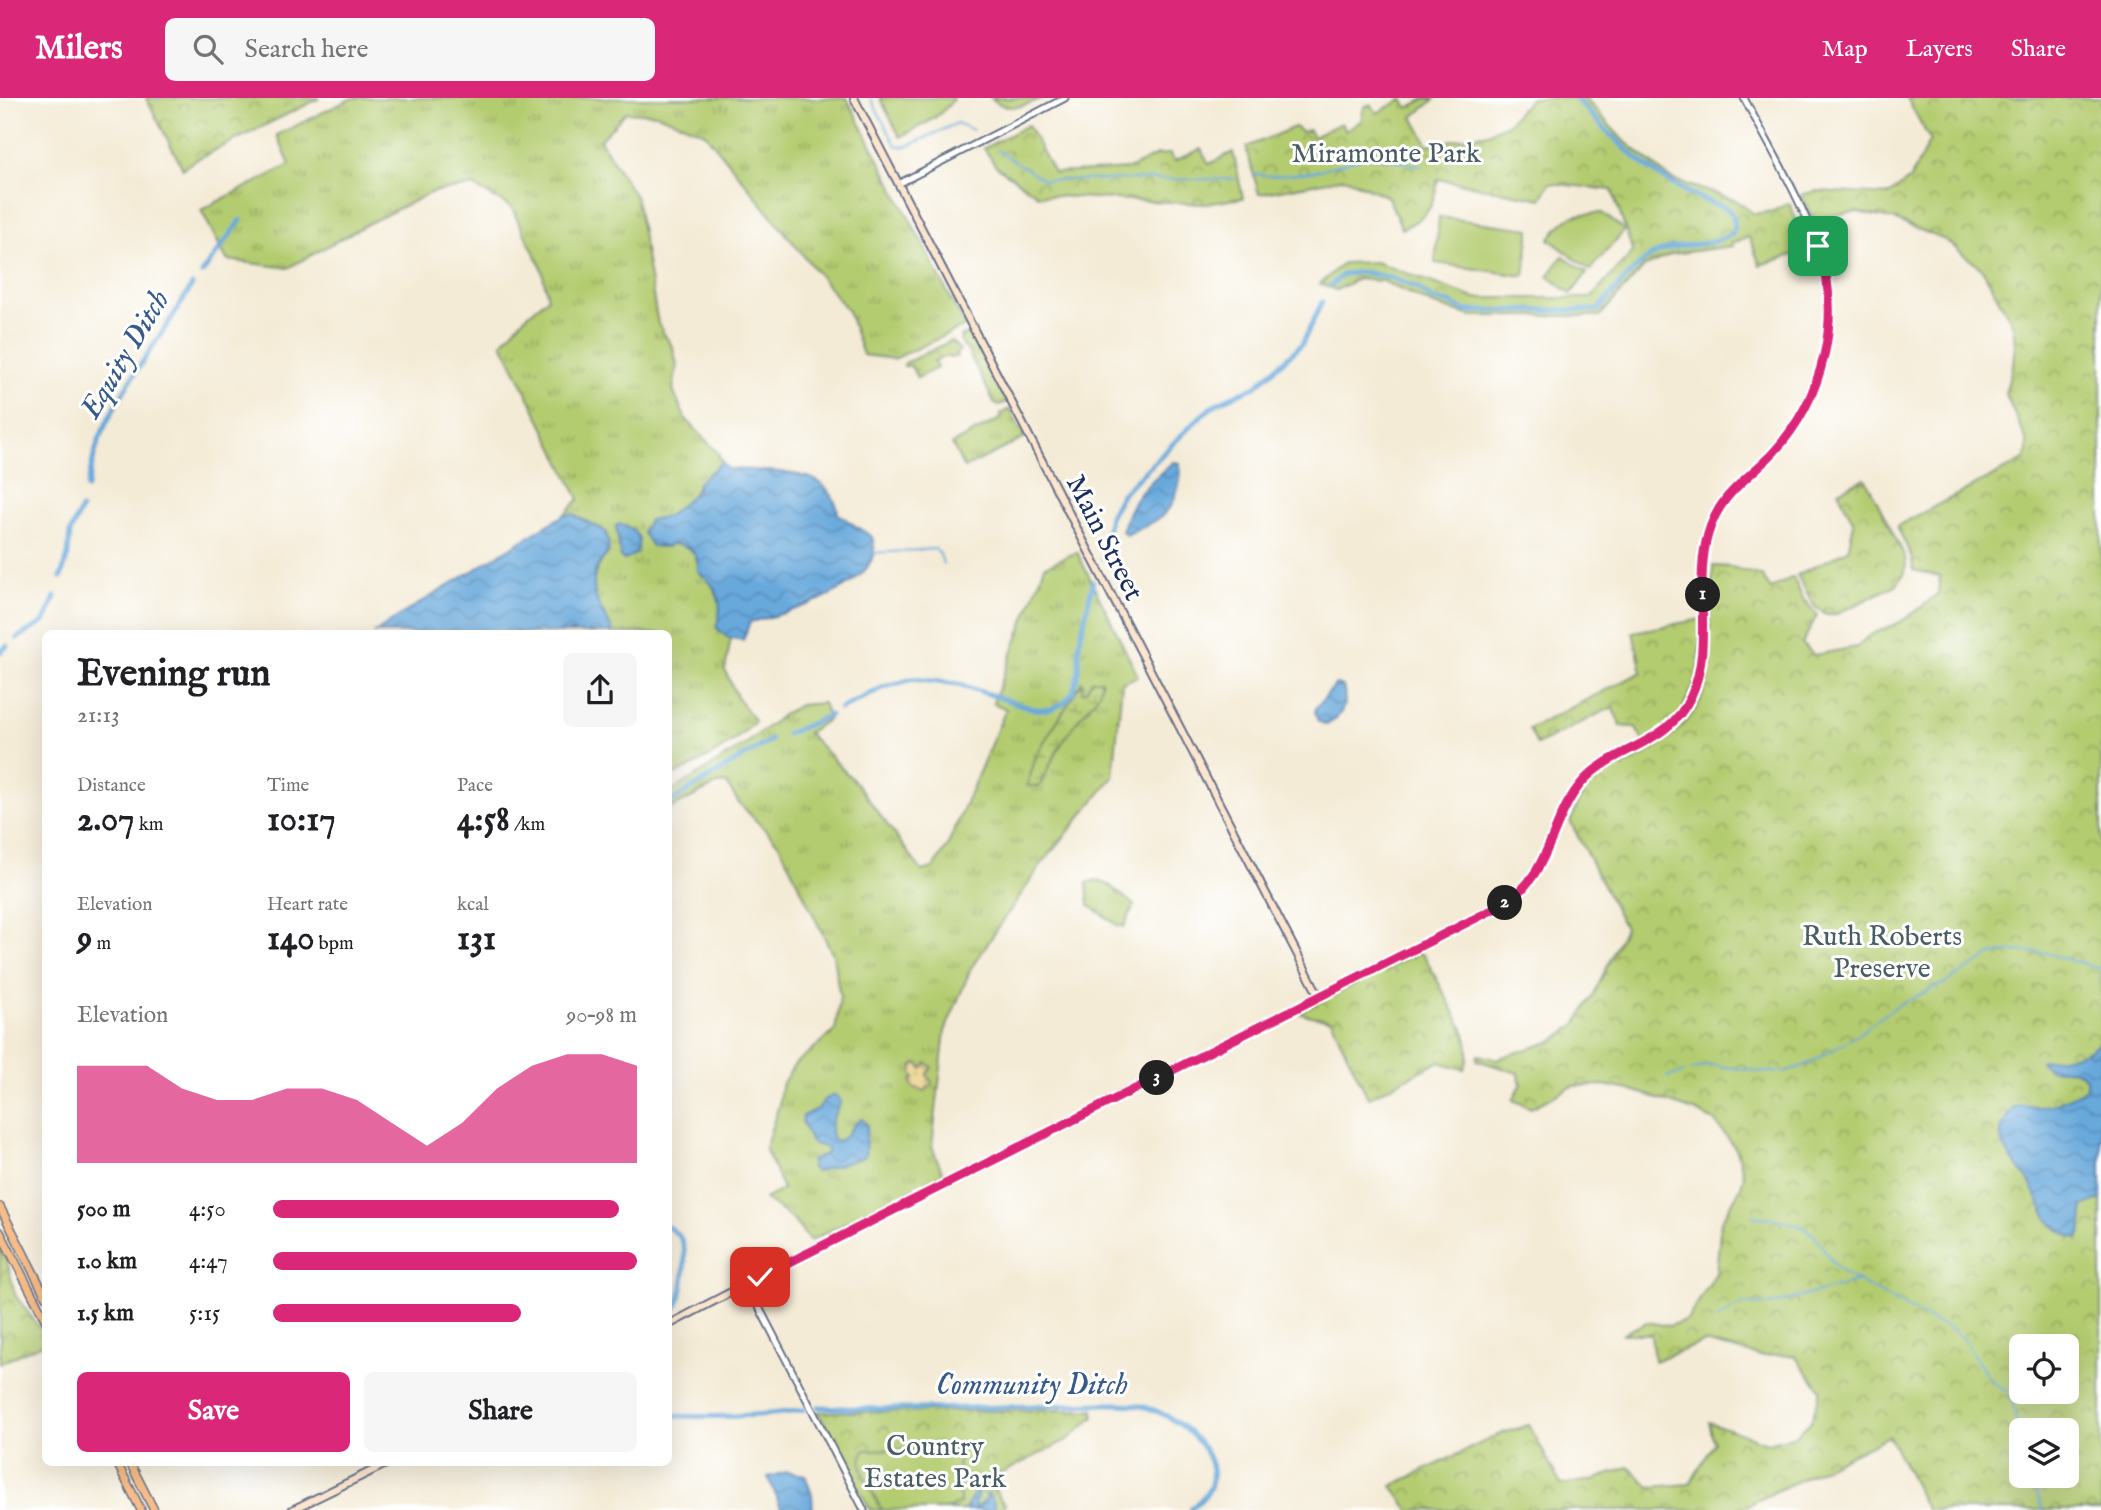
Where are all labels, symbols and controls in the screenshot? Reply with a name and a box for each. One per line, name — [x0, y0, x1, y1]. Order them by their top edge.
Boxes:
search box — [165, 18, 655, 81]
text: Milers — [35, 28, 123, 70]
icon: search — [189, 30, 227, 68]
text: Search here — [245, 33, 369, 66]
text: Map — [1822, 34, 1868, 65]
text: Layers — [1906, 34, 1973, 65]
text: Share — [2011, 34, 2066, 65]
park label: Miramonte Park — [1291, 137, 1482, 172]
pin — [1788, 216, 1848, 276]
icon: arrive — [1799, 227, 1837, 265]
water label: Equity Ditch — [72, 283, 179, 427]
street label: Main Street — [1057, 469, 1151, 607]
pin: 1 — [1686, 578, 1720, 612]
text: 1 — [1699, 582, 1706, 606]
text: Evening run — [77, 651, 271, 699]
button: share — [563, 653, 637, 727]
text: 21:13 — [77, 701, 120, 730]
text: Distance — [77, 774, 146, 798]
text: Time — [267, 774, 309, 798]
text: Pace — [457, 774, 493, 798]
text: 2.07 — [77, 798, 135, 843]
text: 10:17 — [267, 798, 336, 843]
text: 4:58 — [457, 798, 510, 843]
text: km — [135, 813, 164, 837]
text: /km — [510, 813, 545, 837]
pin: 2 — [1488, 886, 1522, 920]
text: 2 — [1500, 890, 1509, 914]
text: Elevation — [77, 893, 152, 917]
text: Heart rate — [267, 893, 348, 917]
text: kcal — [457, 893, 489, 917]
text: 9 — [77, 917, 92, 962]
text: 140 — [267, 917, 314, 962]
text: 131 — [457, 917, 496, 962]
park label: Ruth Roberts Preserve — [1802, 920, 1962, 987]
text: m — [92, 932, 111, 956]
text: bpm — [314, 932, 354, 956]
text: Elevation — [77, 1001, 168, 1030]
text: 90–98 m — [566, 1001, 637, 1030]
pin: 3 — [1140, 1060, 1174, 1096]
text: 3 — [1153, 1065, 1160, 1089]
text: 500 m — [77, 1195, 131, 1224]
text: 4:50 — [189, 1195, 226, 1224]
text: 1.0 km — [77, 1247, 137, 1276]
text: 4:47 — [189, 1247, 228, 1276]
pin — [730, 1247, 790, 1307]
icon: check — [741, 1258, 779, 1296]
text: 1.5 km — [77, 1299, 134, 1328]
text: 5:15 — [189, 1299, 220, 1328]
map controls — [2009, 1334, 2079, 1488]
button: locate — [2009, 1334, 2079, 1404]
water label: Community Ditch — [936, 1367, 1128, 1405]
button: Save — [77, 1372, 350, 1452]
button: Share — [364, 1372, 637, 1452]
button: layers — [2009, 1418, 2079, 1488]
park label: Country Estates Park — [864, 1430, 1007, 1497]

